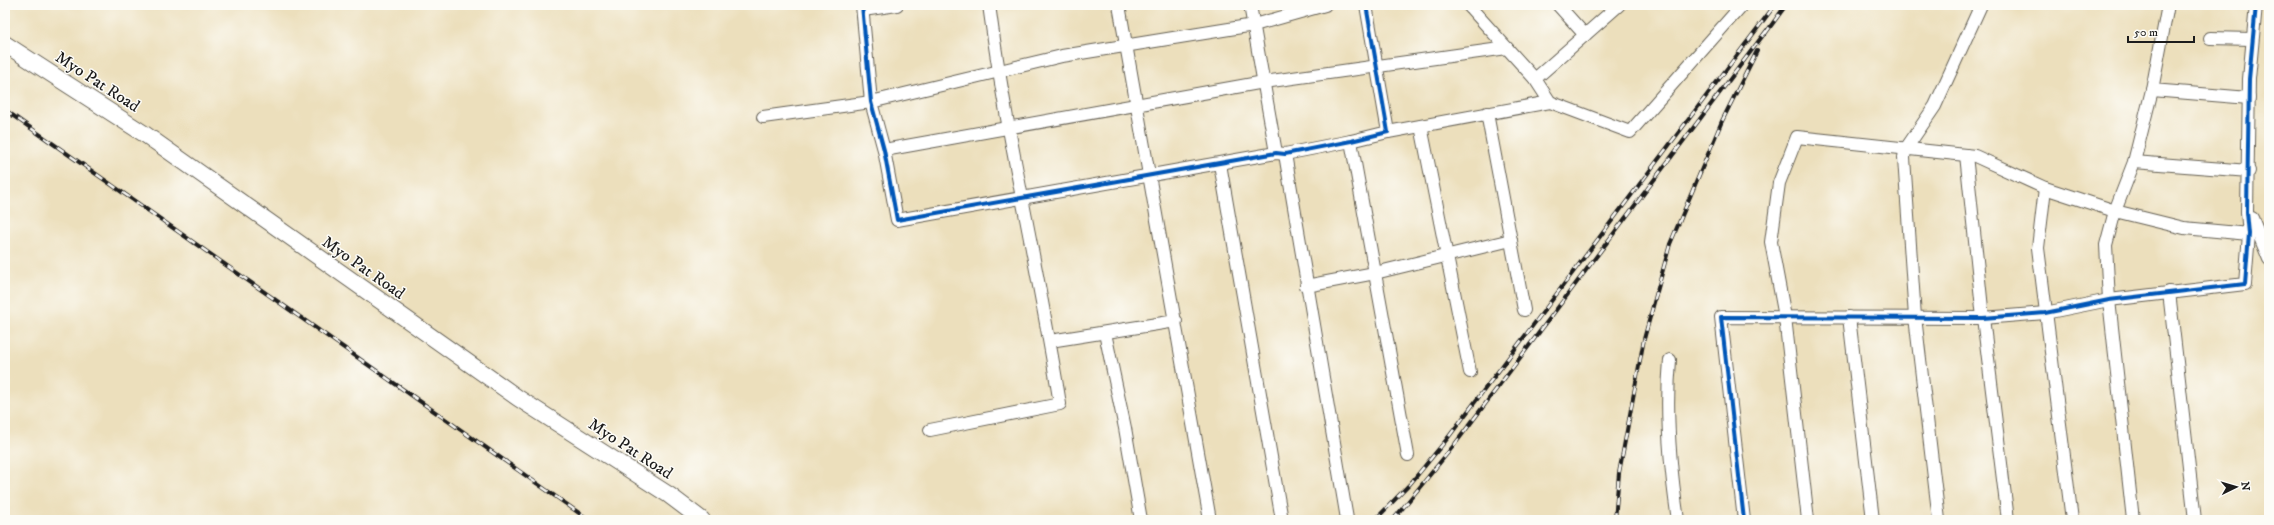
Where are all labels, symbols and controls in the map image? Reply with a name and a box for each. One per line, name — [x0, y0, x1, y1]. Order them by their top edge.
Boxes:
scale bar — [2128, 18, 2194, 44]
text: 50 m — [2134, 25, 2158, 40]
street label: Myo Pat Road — [51, 46, 144, 118]
street label: Myo Pat Road — [318, 231, 410, 305]
street label: Myo Pat Road — [584, 413, 677, 485]
north arrow — [2216, 467, 2256, 507]
text: N — [2238, 481, 2252, 491]

